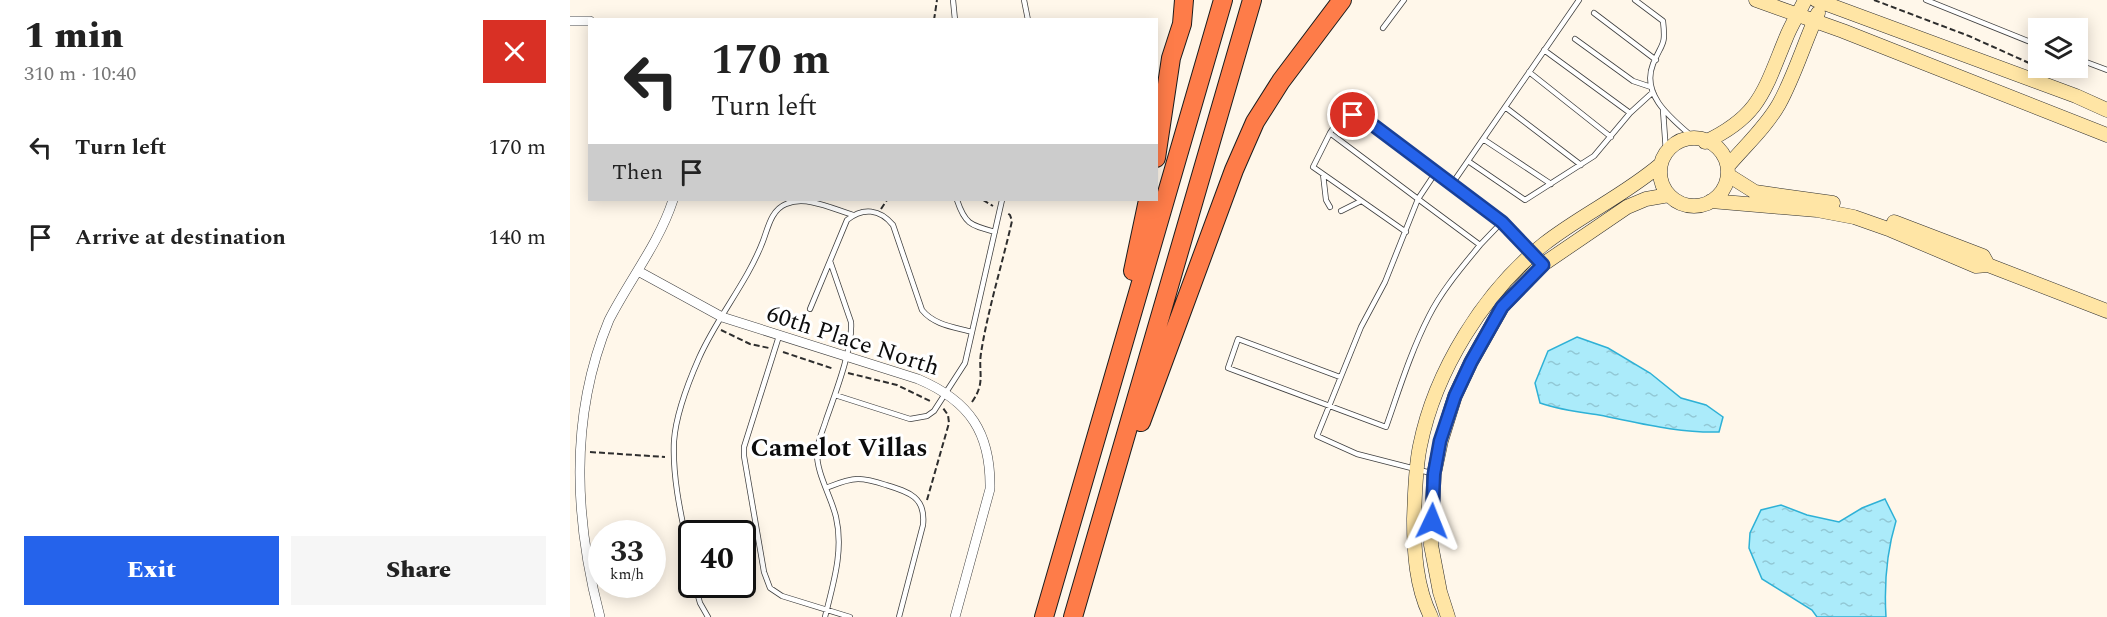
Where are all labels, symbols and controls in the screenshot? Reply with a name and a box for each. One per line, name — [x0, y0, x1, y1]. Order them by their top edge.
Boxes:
text: 1 min — [24, 9, 124, 64]
map controls — [2028, 18, 2088, 78]
button: layers — [2028, 18, 2088, 78]
button: close — [483, 20, 546, 83]
text: 170 m — [711, 29, 830, 92]
icon: left — [612, 42, 690, 120]
text: 310 m · 10:40 — [24, 59, 136, 89]
text: Turn left — [711, 86, 817, 128]
pin — [1327, 89, 1378, 140]
icon: arrive — [1336, 98, 1369, 131]
icon: left — [24, 131, 57, 164]
text: Turn left — [75, 131, 167, 164]
text: 170 m — [489, 131, 546, 164]
text: Then — [612, 156, 663, 189]
icon: arrive — [675, 156, 708, 189]
icon: arrive — [24, 221, 57, 254]
text: Arrive at destination — [75, 221, 286, 254]
text: 140 m — [489, 221, 546, 254]
street label: 60th Place North — [762, 296, 944, 386]
district label: Camelot Villas — [750, 428, 928, 468]
position arrow — [1400, 489, 1464, 553]
speed limit sign: 40 — [678, 520, 756, 598]
text: 33 — [610, 529, 644, 575]
button: Exit — [24, 536, 279, 605]
button: Share — [291, 536, 546, 605]
text: km/h — [610, 563, 644, 586]

